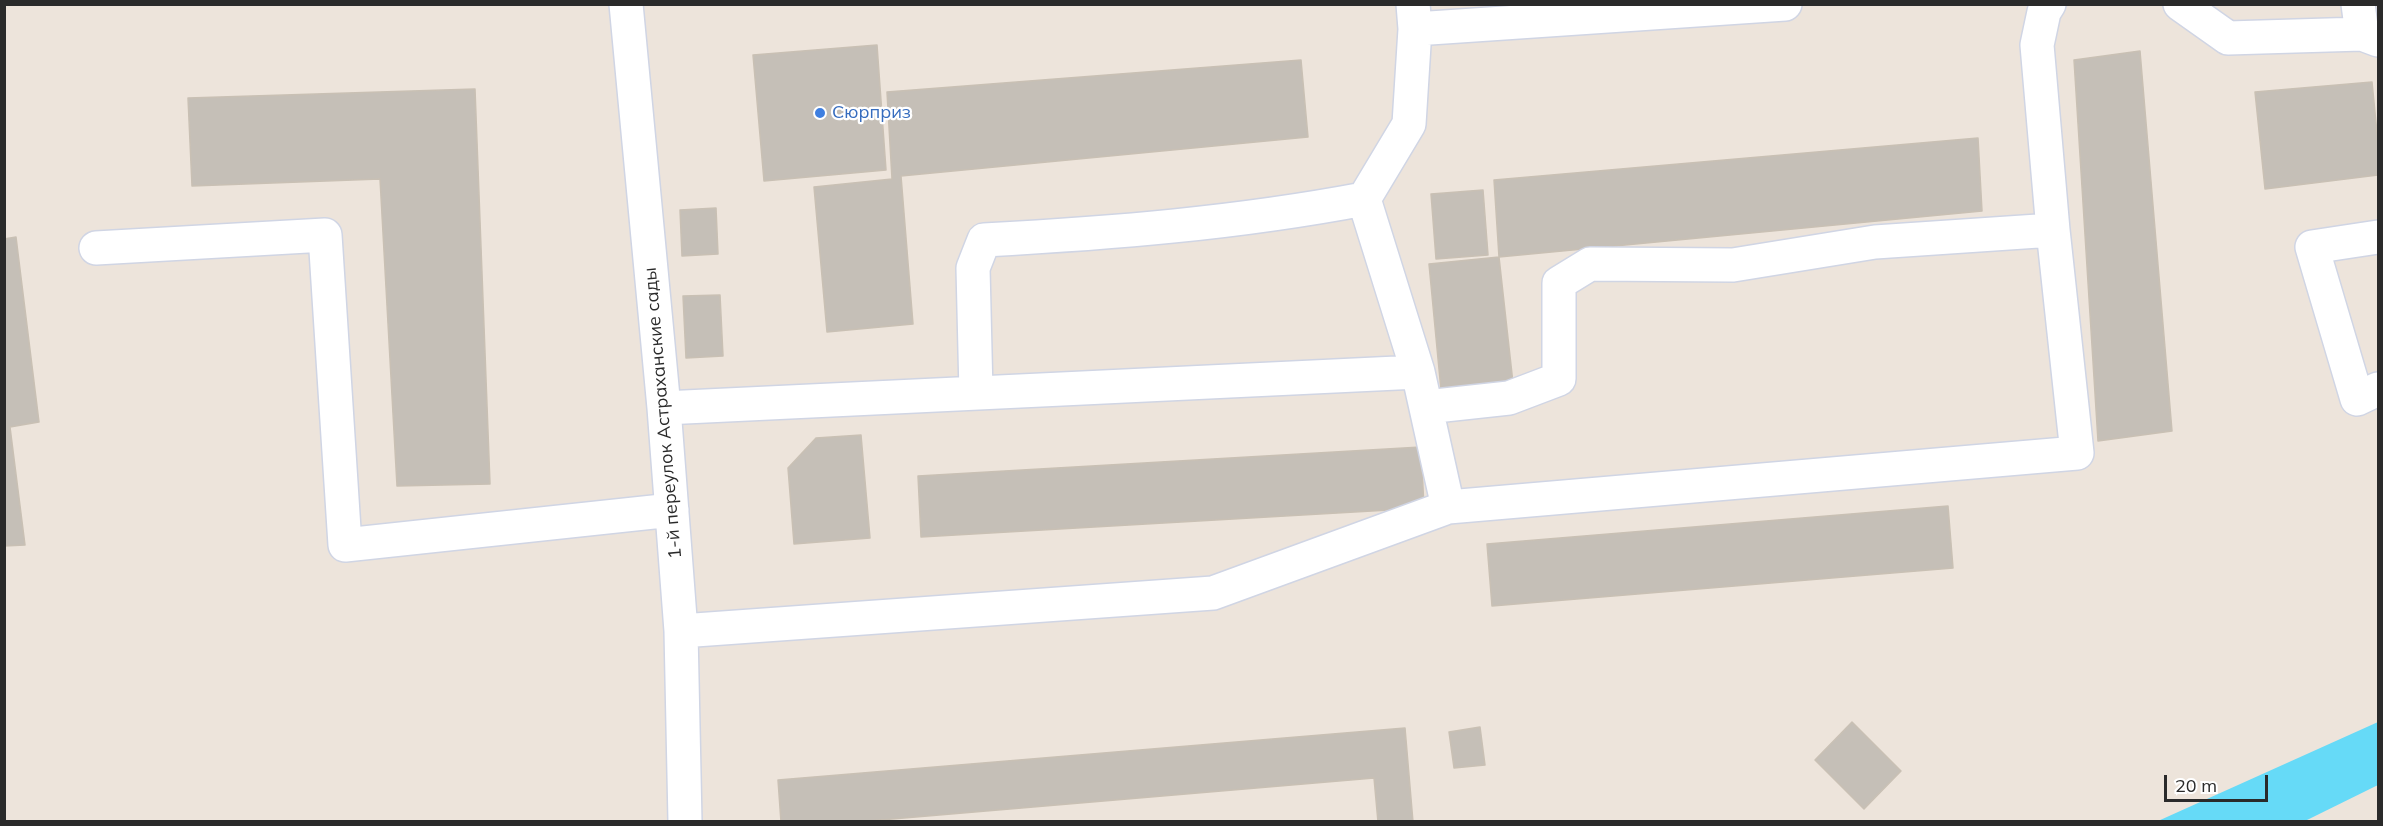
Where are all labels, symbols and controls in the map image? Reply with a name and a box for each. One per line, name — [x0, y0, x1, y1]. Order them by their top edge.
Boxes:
place label: Сюрприз — [832, 102, 911, 124]
marker: Сюрприз — [813, 106, 827, 120]
street label: 1-й переулок Астраханские сады — [639, 266, 687, 560]
scale bar — [2167, 763, 2270, 801]
text: 20 m — [2175, 774, 2217, 797]

